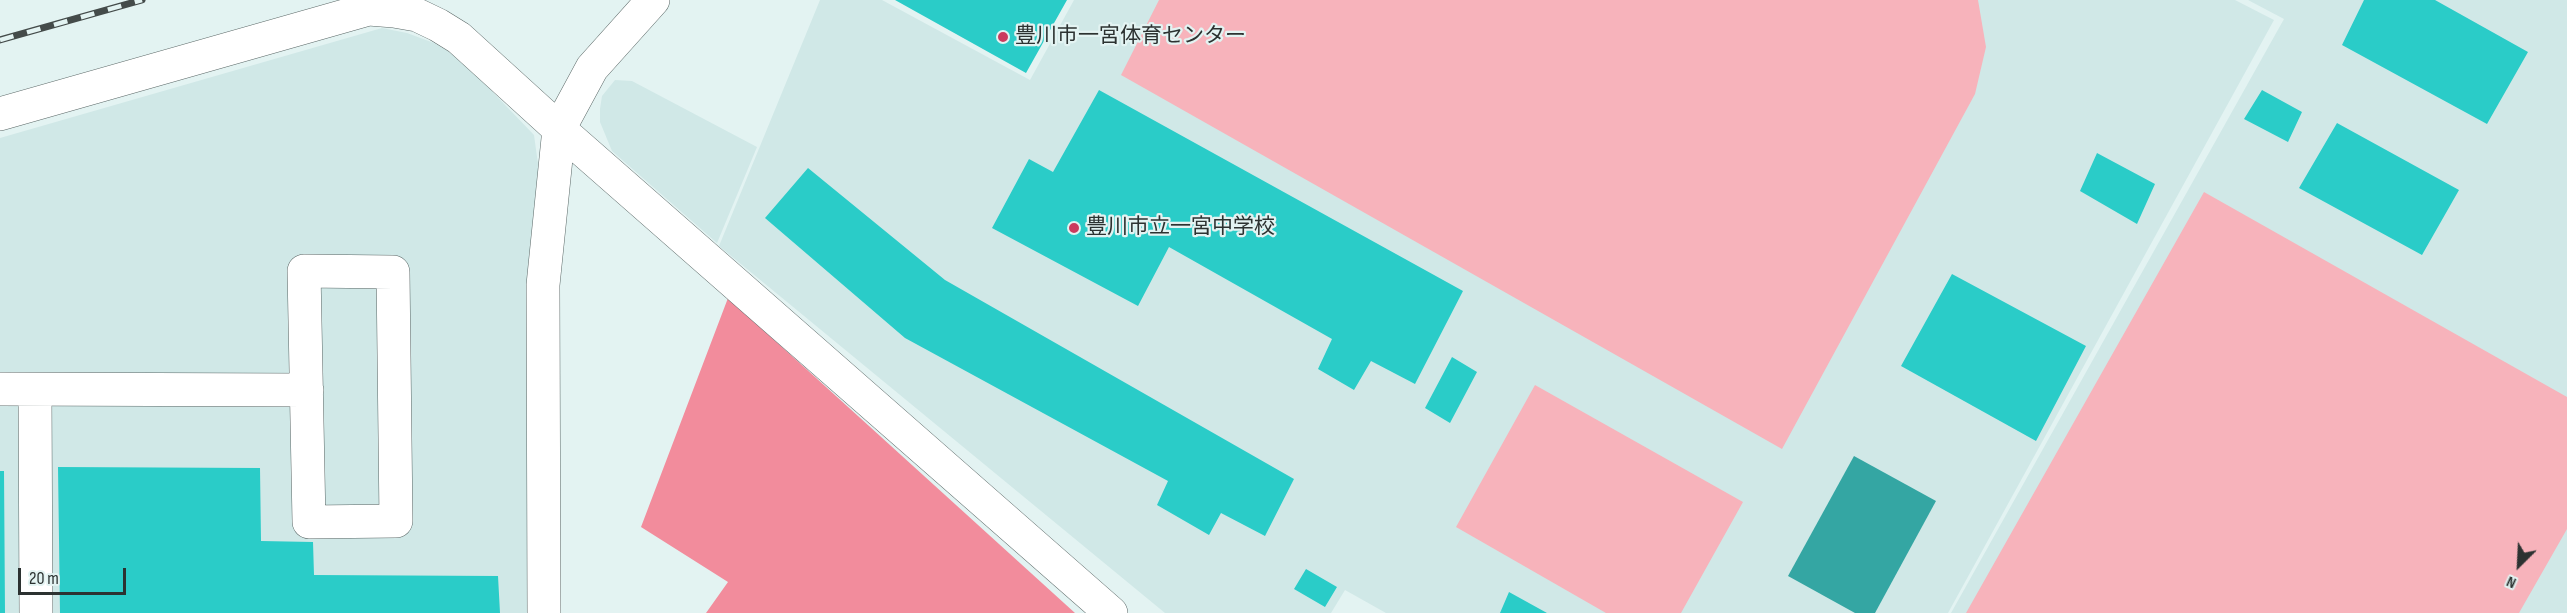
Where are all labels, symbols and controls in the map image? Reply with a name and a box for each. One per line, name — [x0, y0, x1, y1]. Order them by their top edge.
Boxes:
place label: 豊川市一宮体育センター — [1015, 24, 1246, 50]
marker: 豊川市一宮体育センター — [996, 30, 1010, 44]
place label: 豊川市立一宮中学校 — [1086, 215, 1275, 241]
marker: 豊川市立一宮中学校 — [1067, 221, 1081, 235]
north arrow — [2489, 535, 2549, 595]
scale bar — [21, 556, 129, 594]
text: 20 m — [29, 568, 59, 589]
text: N — [2504, 571, 2519, 592]

